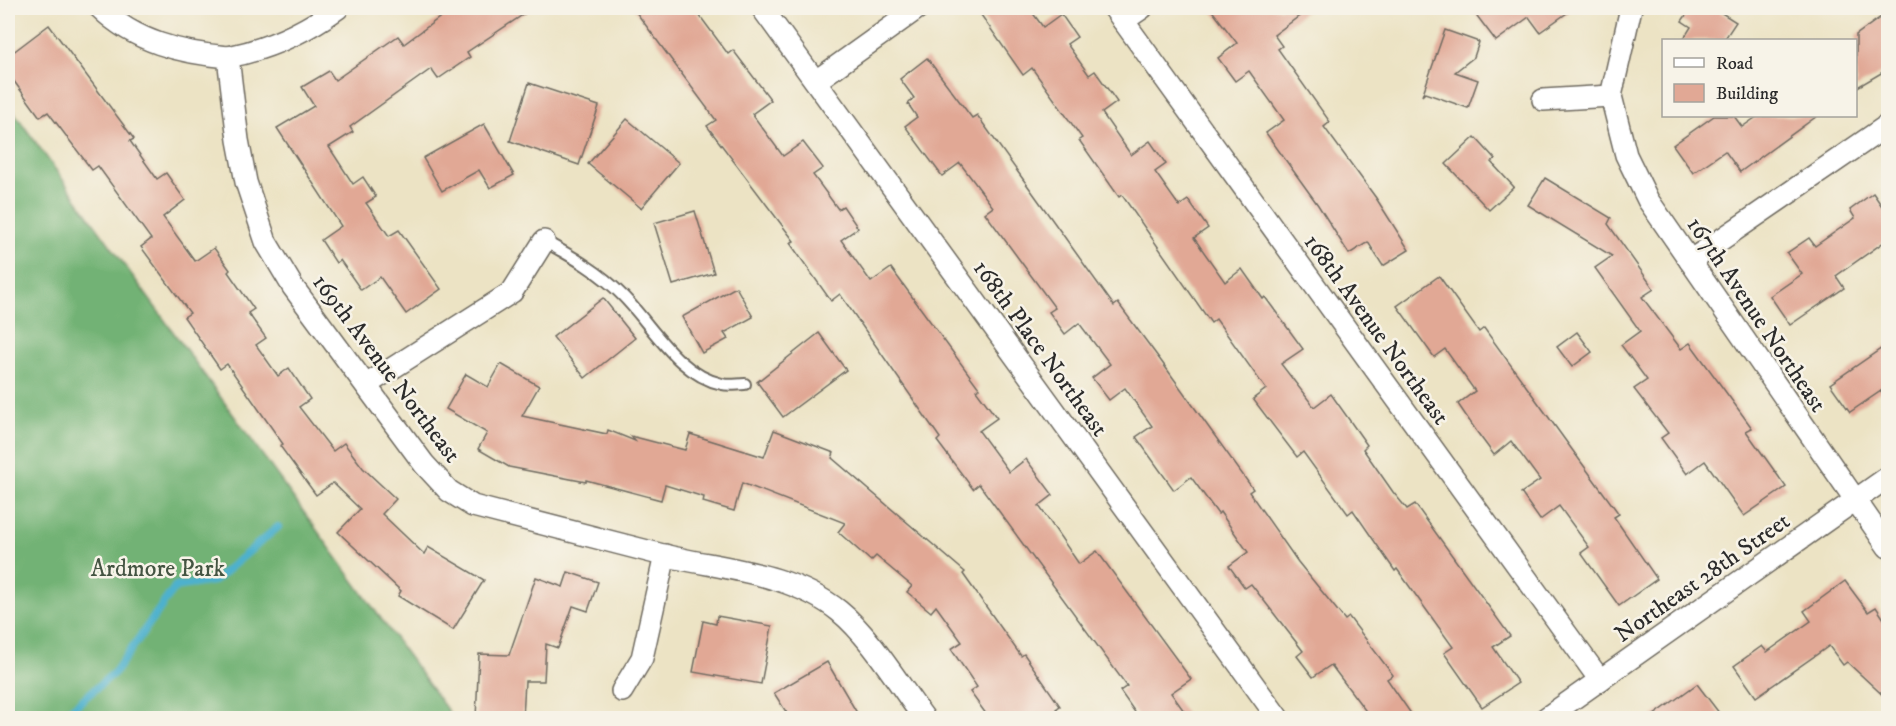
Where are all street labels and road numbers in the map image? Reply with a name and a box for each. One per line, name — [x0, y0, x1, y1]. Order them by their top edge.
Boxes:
street label: 167th Avenue Northeast — [1680, 211, 1833, 418]
street label: 168th Avenue Northeast — [1297, 228, 1456, 431]
street label: 168th Place Northeast — [966, 254, 1115, 443]
street label: 169th Avenue Northeast — [305, 268, 467, 469]
street label: Northeast 28th Street — [1609, 506, 1796, 649]

